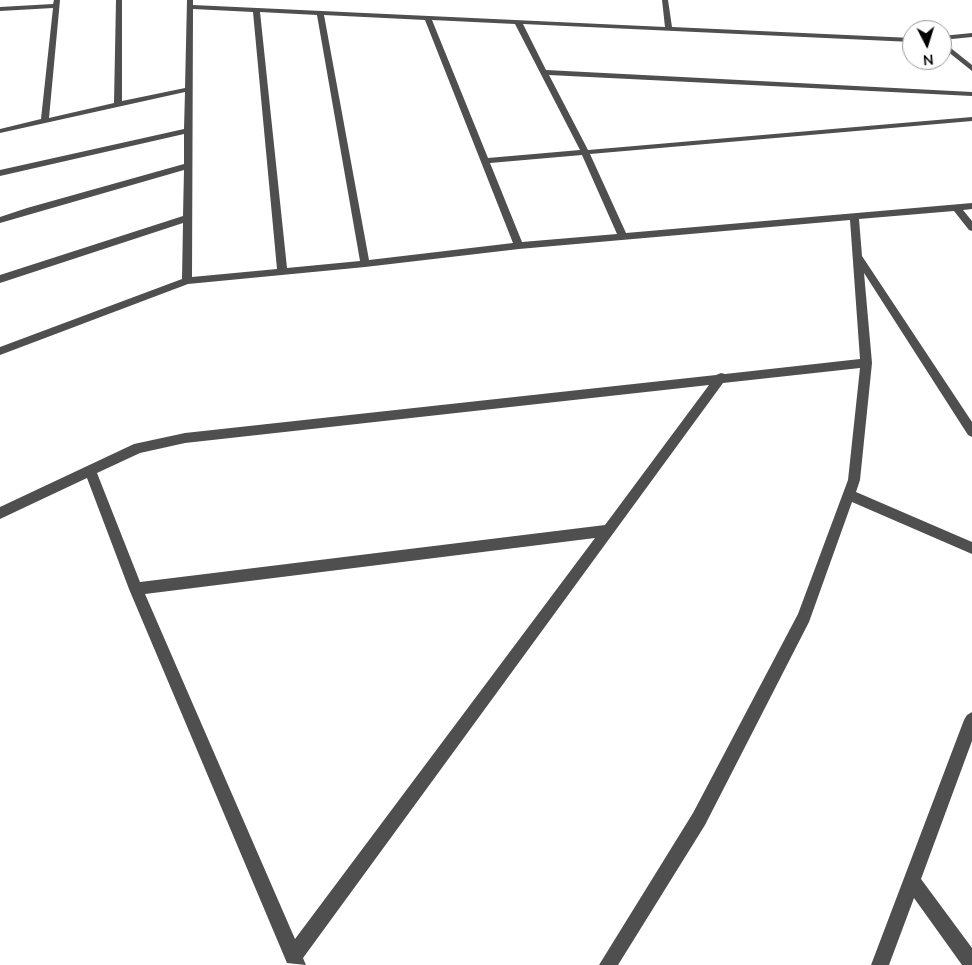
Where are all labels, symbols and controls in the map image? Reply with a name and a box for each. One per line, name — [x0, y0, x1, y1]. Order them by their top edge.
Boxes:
north arrow — [902, 20, 952, 70]
text: N — [922, 50, 934, 69]

